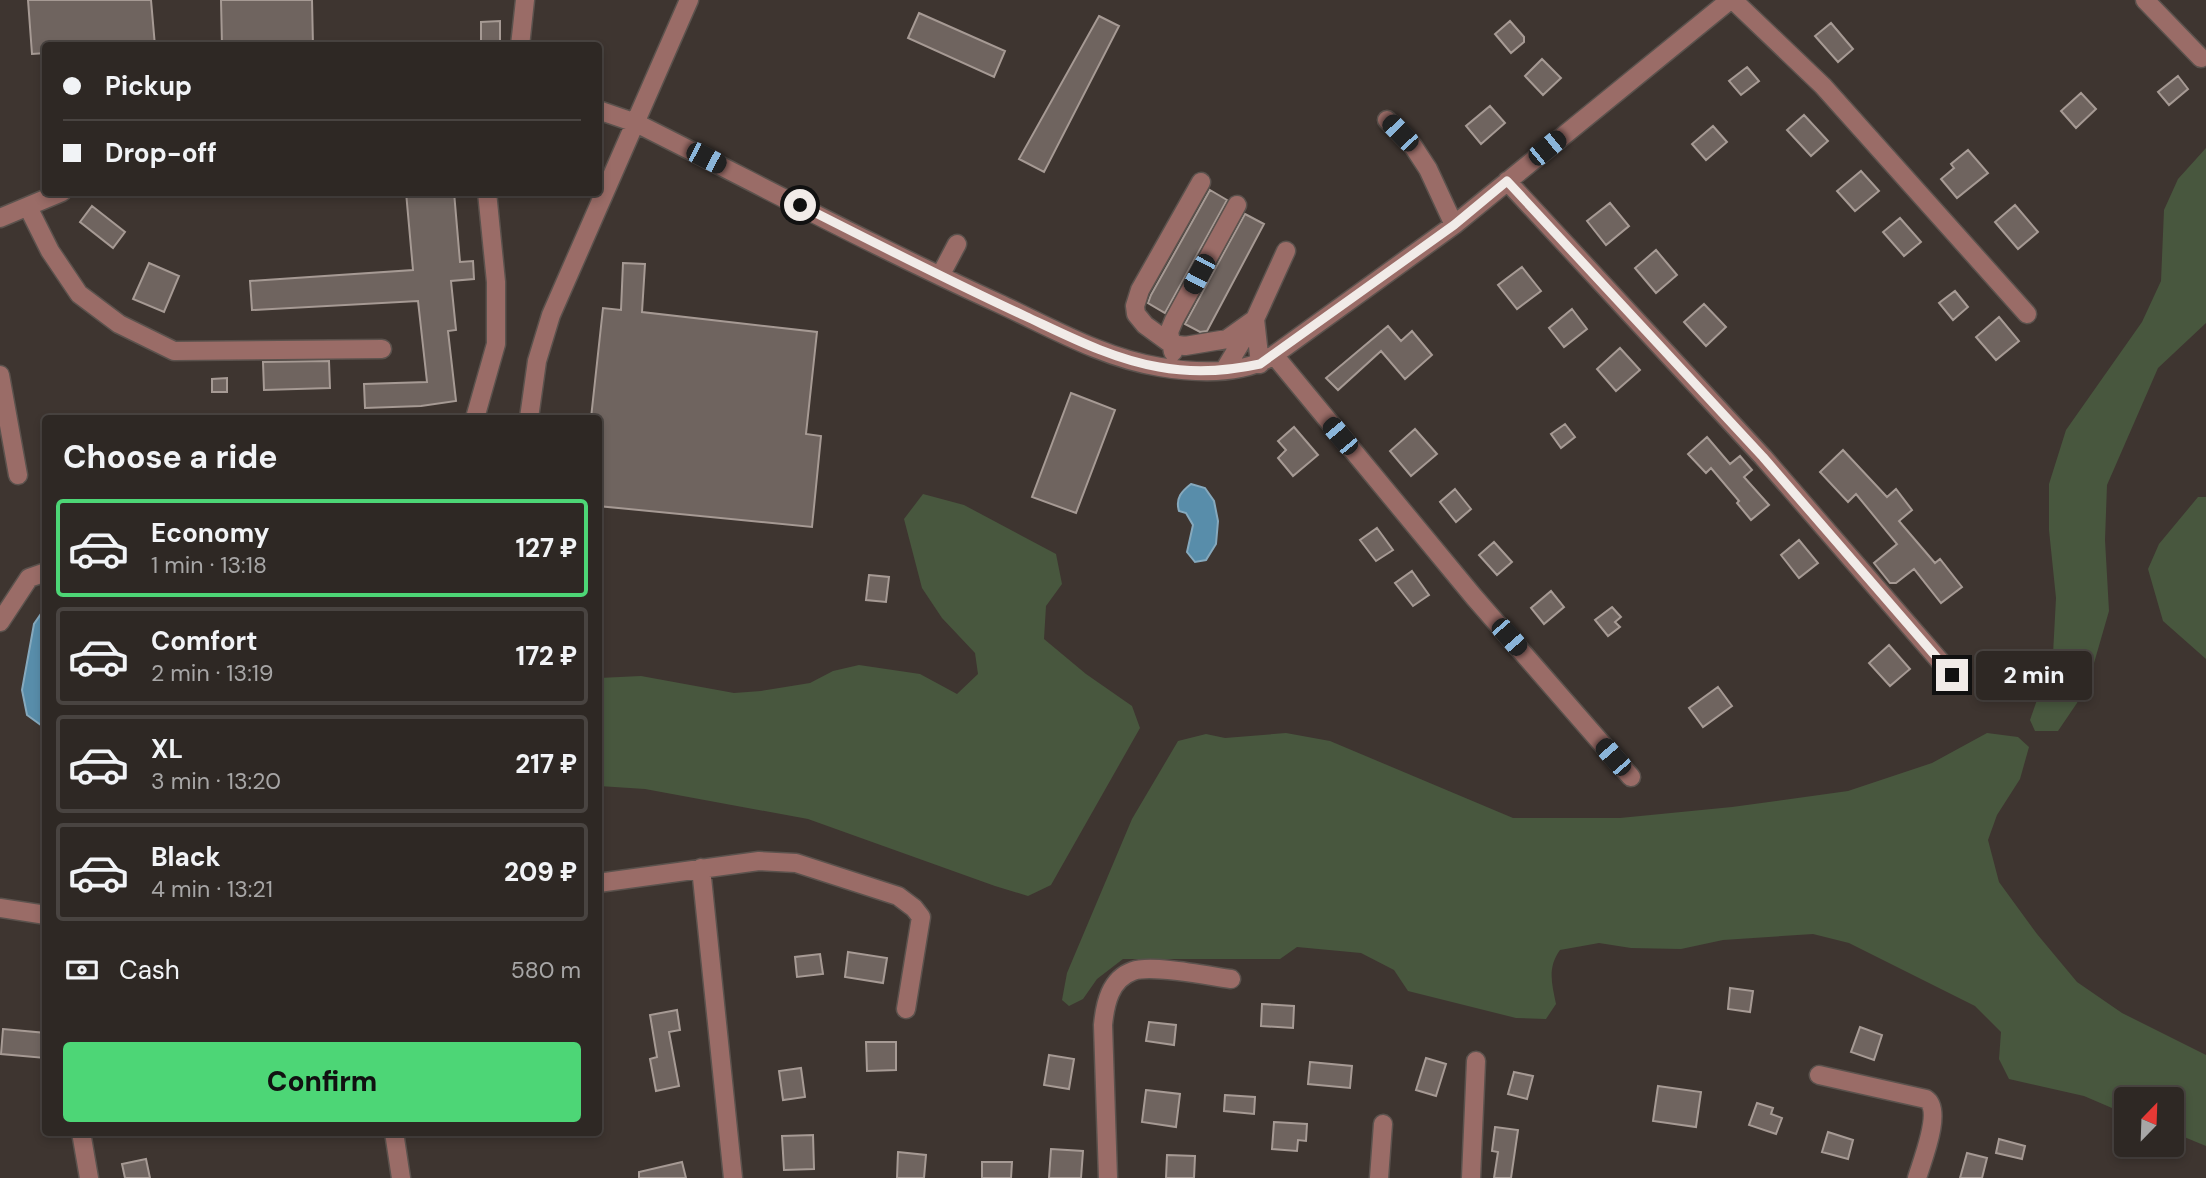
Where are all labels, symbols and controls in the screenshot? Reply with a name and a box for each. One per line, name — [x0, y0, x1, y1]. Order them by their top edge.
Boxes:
text: Pickup — [105, 69, 192, 103]
car — [1378, 111, 1423, 155]
car — [1525, 127, 1570, 169]
text: Drop-off — [105, 136, 217, 170]
car — [683, 139, 730, 177]
route start — [784, 189, 816, 221]
car — [1180, 251, 1219, 297]
car — [1319, 413, 1362, 459]
text: Choose a ride — [63, 436, 278, 478]
text: Economy — [151, 516, 269, 550]
icon: car — [67, 517, 130, 580]
text: 127 ₽ — [515, 531, 577, 565]
text: 1 min · 13:18 — [151, 550, 267, 580]
car — [1488, 614, 1531, 660]
text: Comfort — [151, 624, 257, 658]
icon: car — [67, 625, 130, 688]
text: 172 ₽ — [516, 639, 577, 673]
callout: 2 min — [1976, 650, 2092, 700]
text: 2 min · 13:19 — [151, 658, 273, 688]
route end — [1936, 659, 1968, 691]
text: 2 min — [2003, 660, 2065, 690]
text: XL — [151, 732, 183, 766]
icon: car — [67, 733, 130, 796]
car — [1592, 734, 1635, 780]
text: 217 ₽ — [515, 747, 577, 781]
text: 3 min · 13:20 — [151, 766, 281, 796]
text: Black — [151, 840, 221, 874]
icon: car — [67, 841, 130, 904]
text: 209 ₽ — [504, 855, 577, 889]
text: 4 min · 13:21 — [151, 874, 273, 904]
icon: cash — [63, 951, 101, 989]
text: Cash — [119, 953, 180, 987]
text: 580 m — [511, 955, 581, 985]
button: Confirm — [63, 1042, 581, 1122]
north arrow — [2114, 1087, 2184, 1157]
map controls — [2114, 1087, 2184, 1157]

